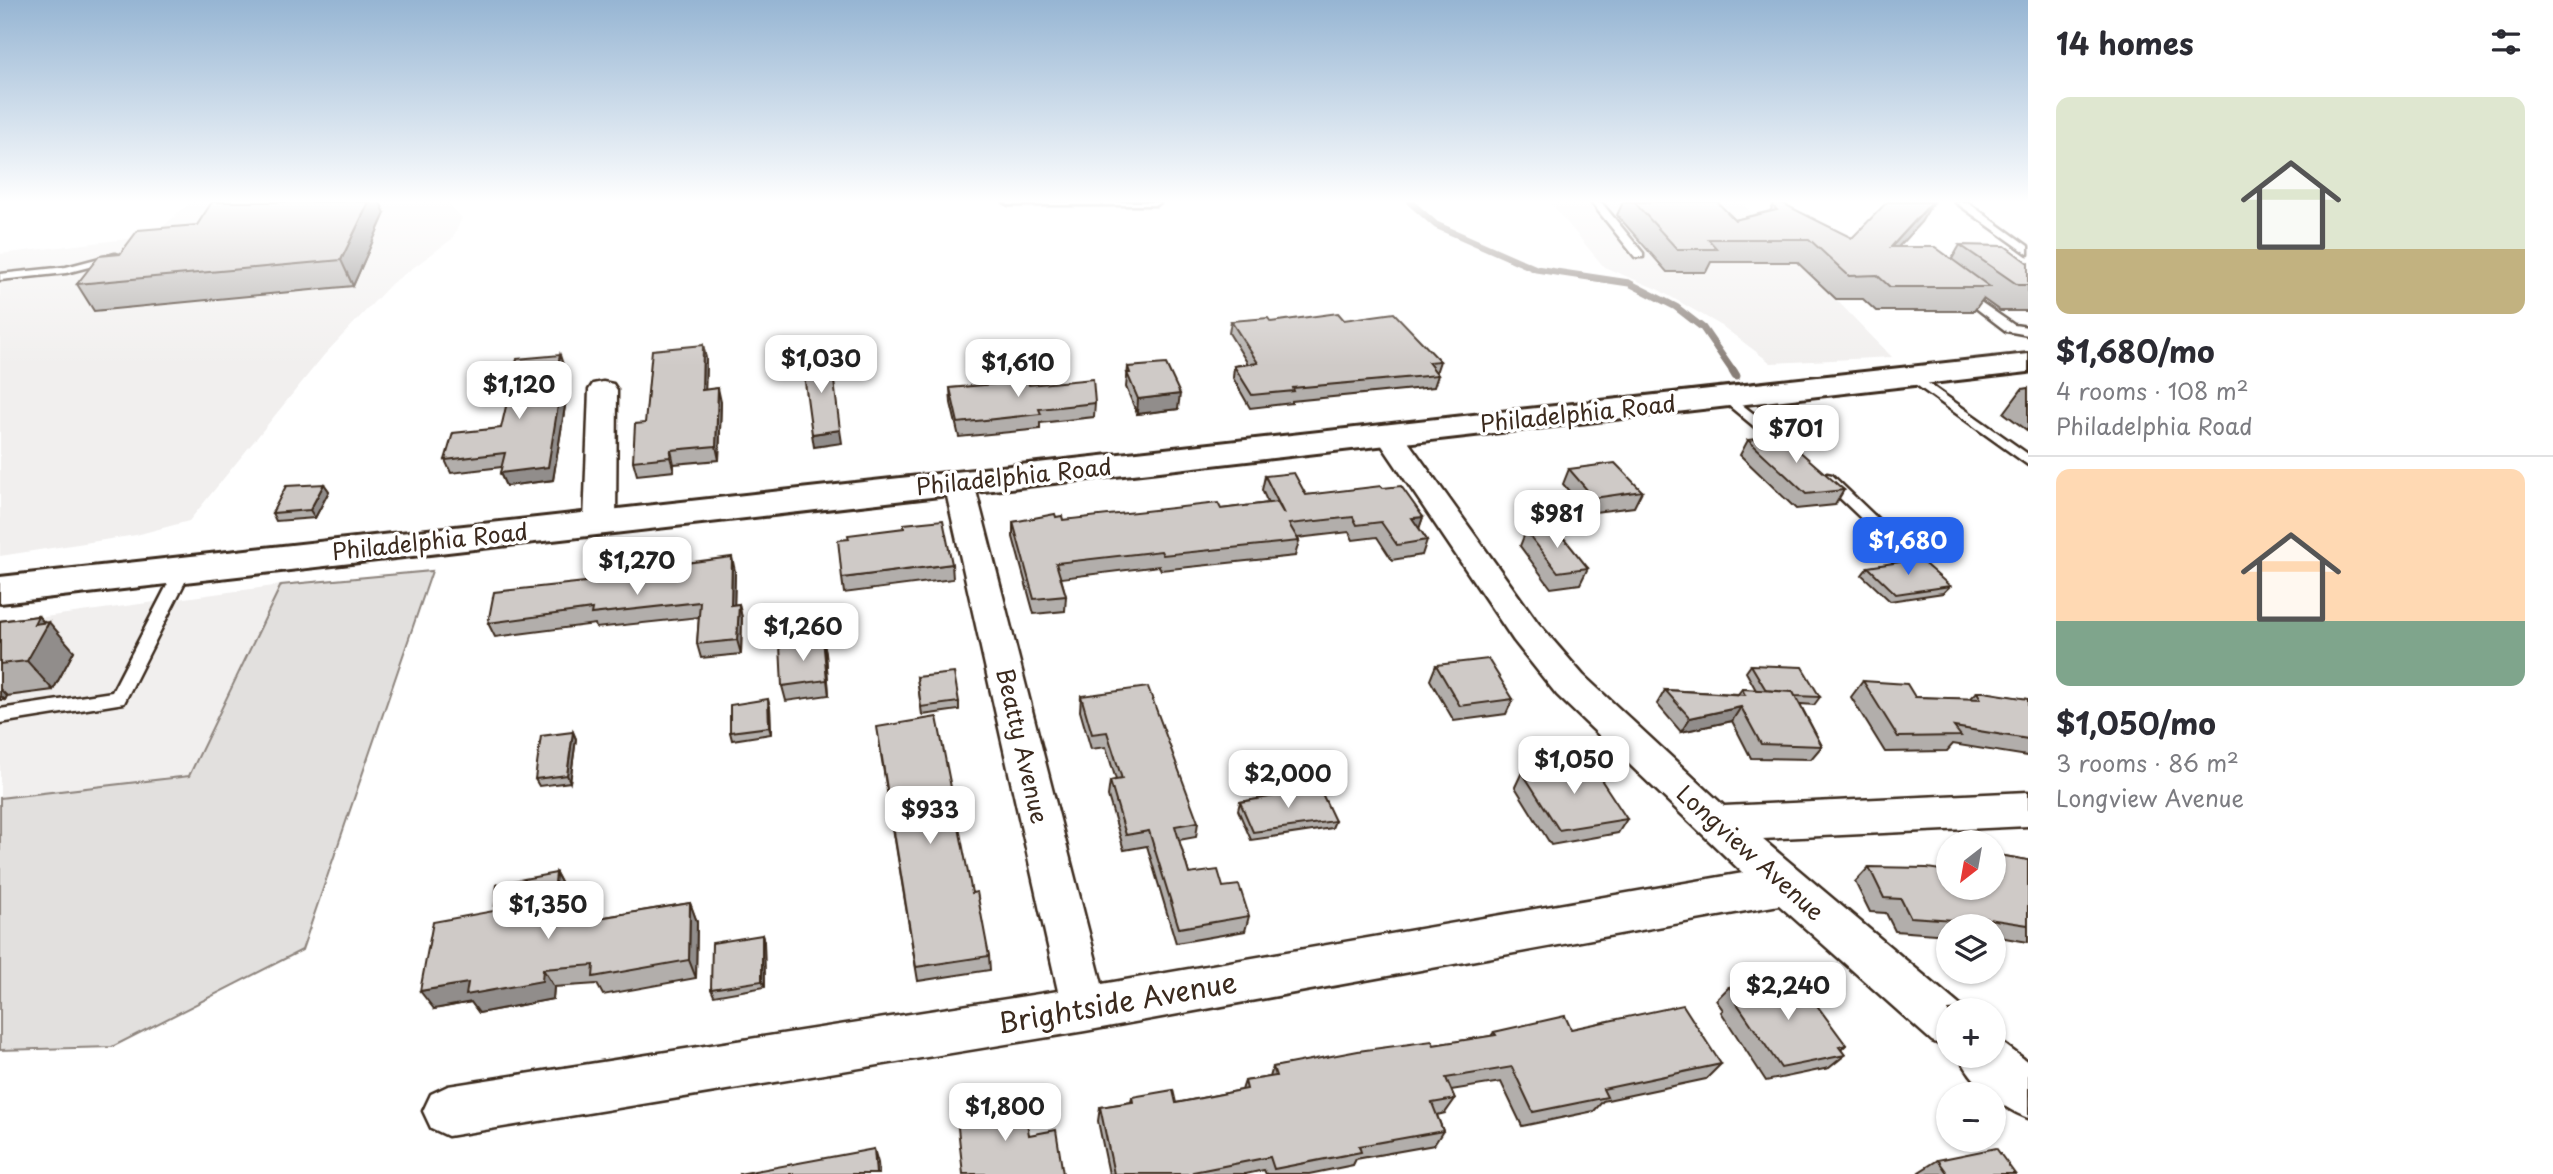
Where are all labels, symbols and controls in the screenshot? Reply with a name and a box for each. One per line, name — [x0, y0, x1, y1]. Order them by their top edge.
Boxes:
text: 14 homes — [2056, 20, 2194, 65]
icon: filters — [2487, 23, 2525, 61]
icon: home — [2228, 142, 2354, 268]
text: $1,680/mo — [2056, 328, 2215, 373]
pin: $1,030 — [764, 336, 878, 395]
text: $1,030 — [781, 340, 861, 375]
pin: $1,610 — [961, 340, 1075, 399]
text: $1,610 — [981, 344, 1055, 379]
pin: $1,120 — [462, 362, 576, 421]
text: $1,120 — [483, 366, 555, 401]
text: 4 rooms · 108 m² — [2056, 373, 2249, 408]
street label: Philadelphia Road — [1478, 385, 1678, 440]
pin: $701 — [1755, 406, 1837, 465]
text: Philadelphia Road — [2056, 408, 2253, 443]
text: $701 — [1769, 410, 1823, 445]
street label: Philadelphia Road — [914, 448, 1114, 503]
pin: $981 — [1516, 490, 1598, 550]
text: $981 — [1530, 495, 1584, 530]
street label: Philadelphia Road — [330, 513, 530, 568]
icon: home — [2228, 514, 2354, 640]
pin: $1,680 — [1851, 518, 1965, 577]
text: $1,680 — [1869, 522, 1947, 557]
pin: $1,270 — [580, 538, 694, 597]
text: $1,270 — [599, 542, 675, 577]
pin: $1,260 — [746, 604, 860, 663]
text: $1,260 — [763, 608, 843, 643]
street label: Beatty Avenue — [989, 664, 1058, 827]
text: $1,050/mo — [2056, 700, 2216, 745]
pin: $1,050 — [1517, 736, 1631, 796]
text: $1,050 — [1534, 741, 1614, 776]
text: 3 rooms · 86 m² — [2056, 745, 2239, 780]
pin: $2,000 — [1231, 750, 1345, 810]
text: $2,000 — [1245, 755, 1331, 790]
street label: Longview Avenue — [1669, 776, 1833, 928]
text: Longview Avenue — [2056, 780, 2244, 815]
pin: $933 — [889, 786, 971, 846]
text: $933 — [901, 791, 959, 826]
north arrow — [1936, 830, 2006, 900]
map controls — [1936, 830, 2006, 1152]
pin: $1,350 — [491, 881, 605, 941]
text: $1,350 — [509, 886, 587, 921]
button: layers — [1936, 914, 2006, 984]
street label: Brightside Avenue — [994, 959, 1240, 1044]
pin: $2,240 — [1731, 962, 1845, 1022]
text: $2,240 — [1746, 967, 1830, 1002]
button: + — [1936, 998, 2006, 1068]
button: − — [1936, 1082, 2006, 1152]
pin: $1,800 — [948, 1084, 1062, 1143]
text: $1,800 — [965, 1088, 1045, 1123]

